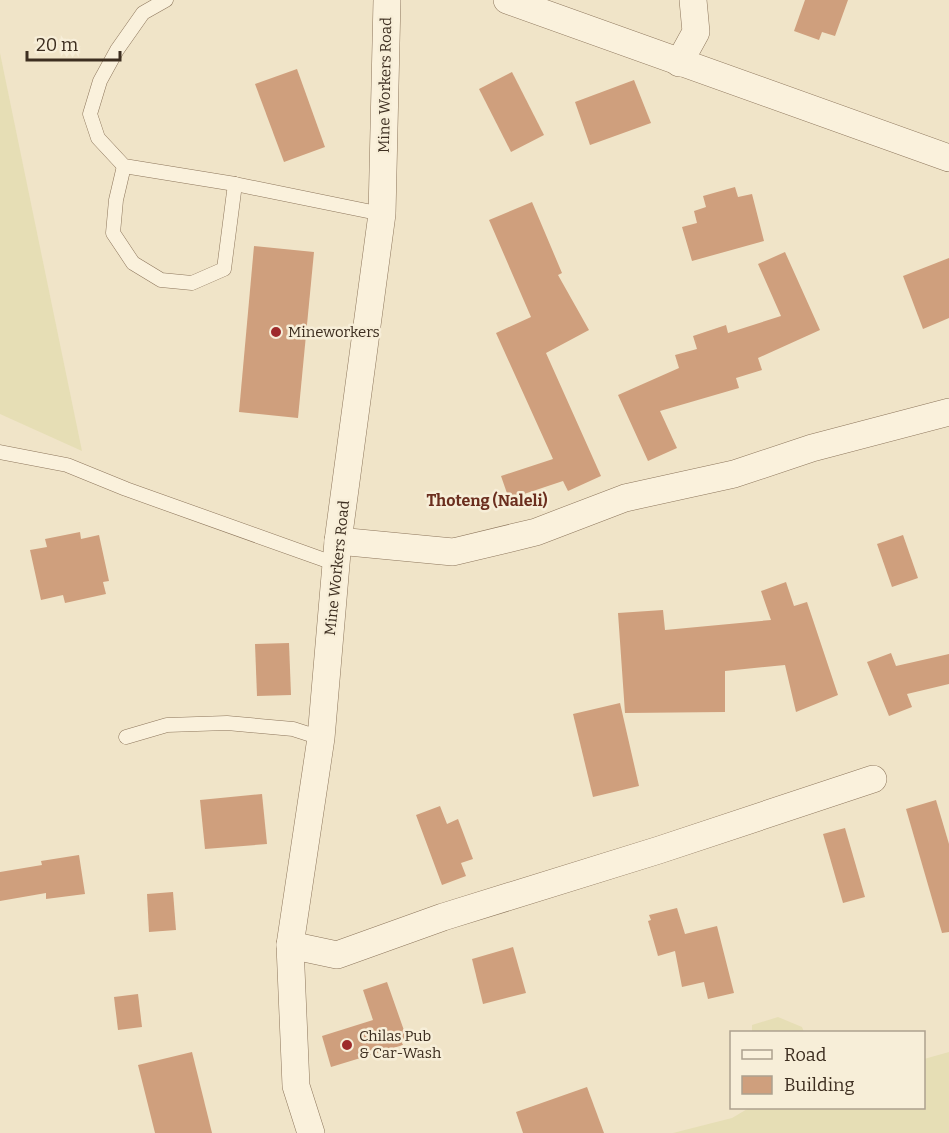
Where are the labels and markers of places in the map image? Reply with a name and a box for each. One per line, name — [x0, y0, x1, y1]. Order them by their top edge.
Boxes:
place label: Mineworkers — [288, 323, 380, 341]
marker: Mineworkers — [269, 325, 283, 339]
place label: Chilas Pub & Car-Wash — [359, 1027, 442, 1062]
marker: Chilas Pub & Car-Wash — [340, 1038, 354, 1052]

